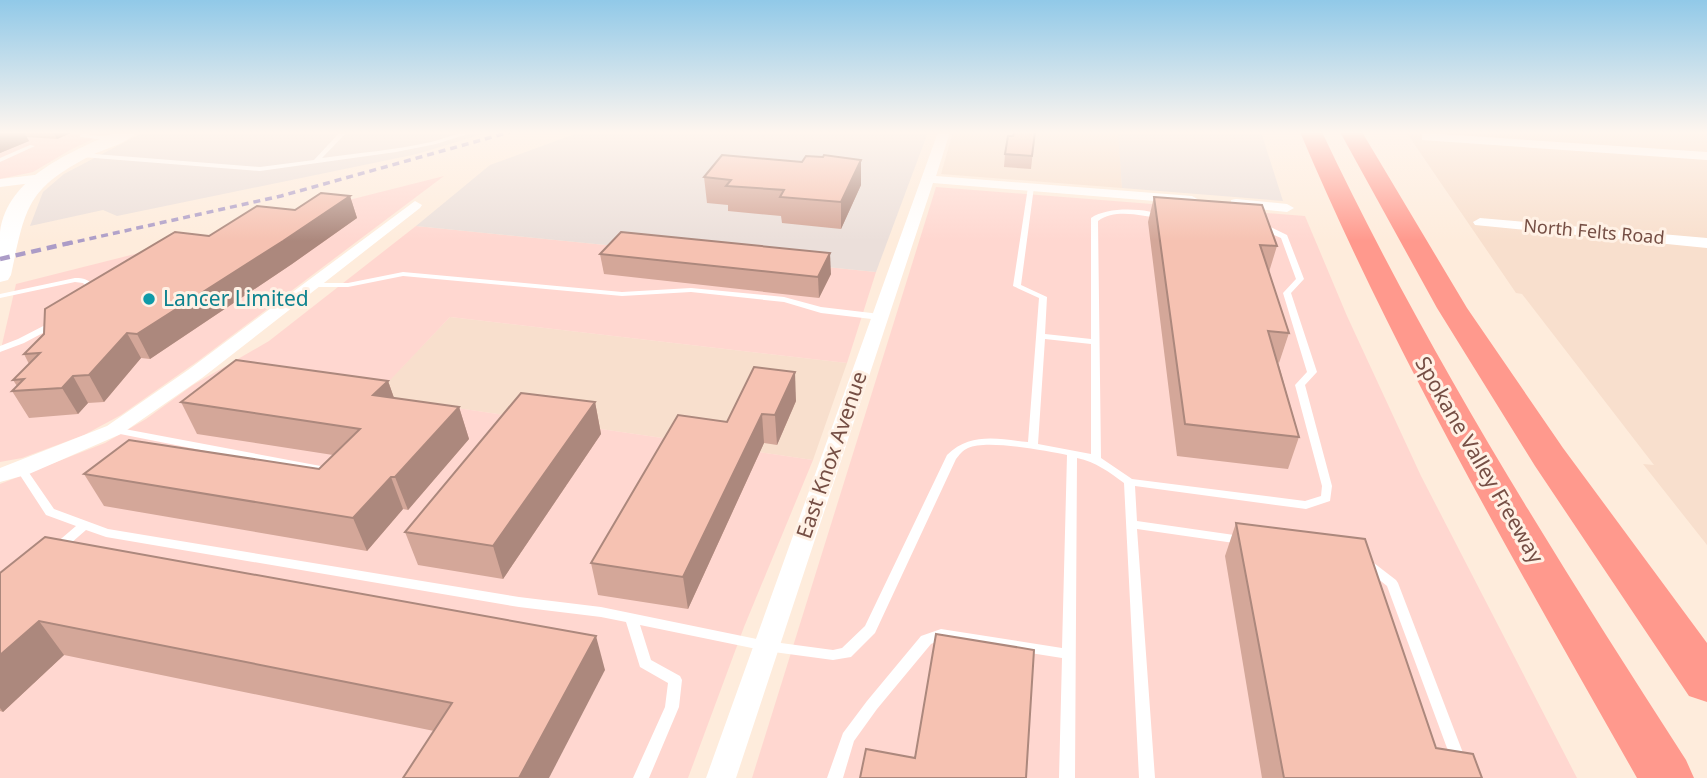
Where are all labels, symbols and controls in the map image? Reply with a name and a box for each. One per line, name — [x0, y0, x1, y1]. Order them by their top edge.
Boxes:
street label: North Felts Road — [1523, 213, 1666, 249]
place label: Lancer Limited — [163, 284, 309, 312]
marker: Lancer Limited — [141, 291, 157, 307]
street label: Spokane Valley Freeway — [1409, 351, 1551, 568]
street label: East Knox Avenue — [789, 367, 873, 542]

